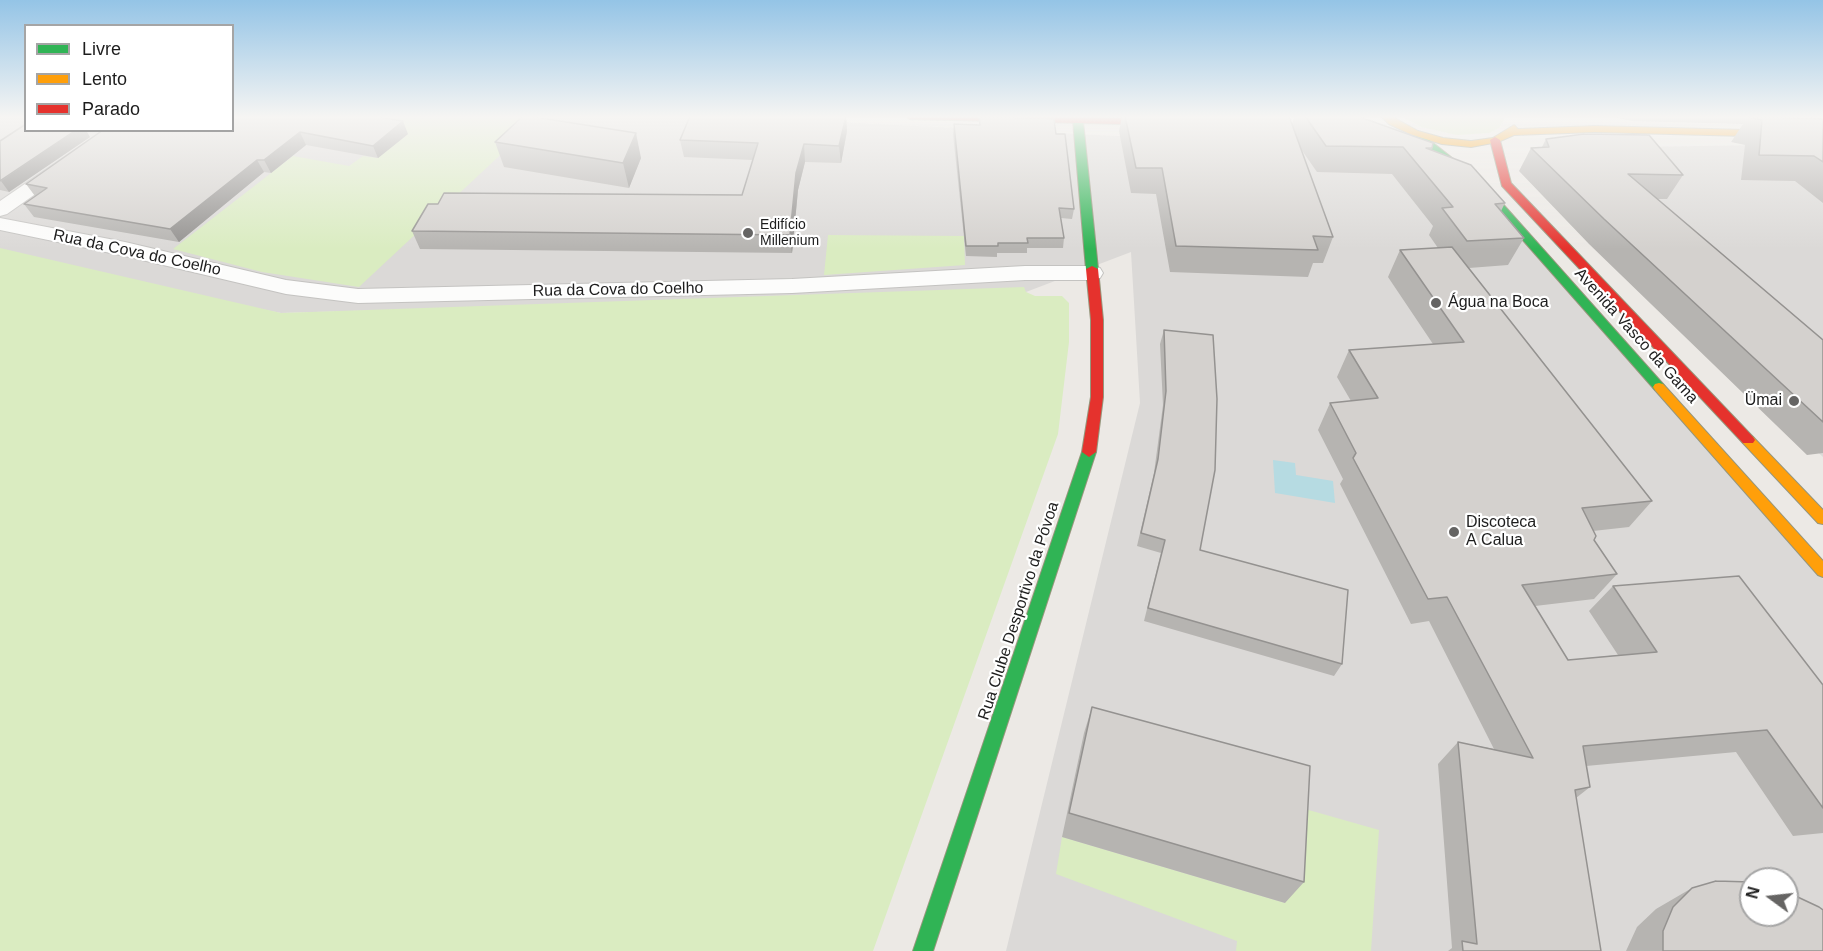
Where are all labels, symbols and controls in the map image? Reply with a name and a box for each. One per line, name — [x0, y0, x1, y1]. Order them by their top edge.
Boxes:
legend — [24, 24, 234, 132]
text: Livre — [82, 39, 121, 59]
text: Lento — [82, 69, 127, 89]
text: Parado — [82, 99, 140, 119]
place label: Edifício Millenium — [760, 217, 819, 250]
street label: Rua da Cova do Coelho — [51, 226, 223, 280]
marker: Edifício Millenium — [741, 226, 755, 240]
street label: Avenida Vasco da Gama — [1570, 264, 1702, 408]
street label: Rua da Cova do Coelho — [532, 279, 704, 301]
place label: Água na Boca — [1448, 293, 1549, 313]
marker: Água na Boca — [1429, 296, 1443, 310]
place label: Ümai — [1745, 391, 1782, 411]
marker: Ümai — [1787, 394, 1801, 408]
street label: Rua Clube Desportivo da Póvoa — [975, 499, 1063, 723]
place label: Discoteca A Calua — [1466, 513, 1536, 551]
marker: Discoteca A Calua — [1447, 525, 1461, 539]
north arrow — [1739, 867, 1799, 927]
text: N — [1743, 885, 1763, 901]

